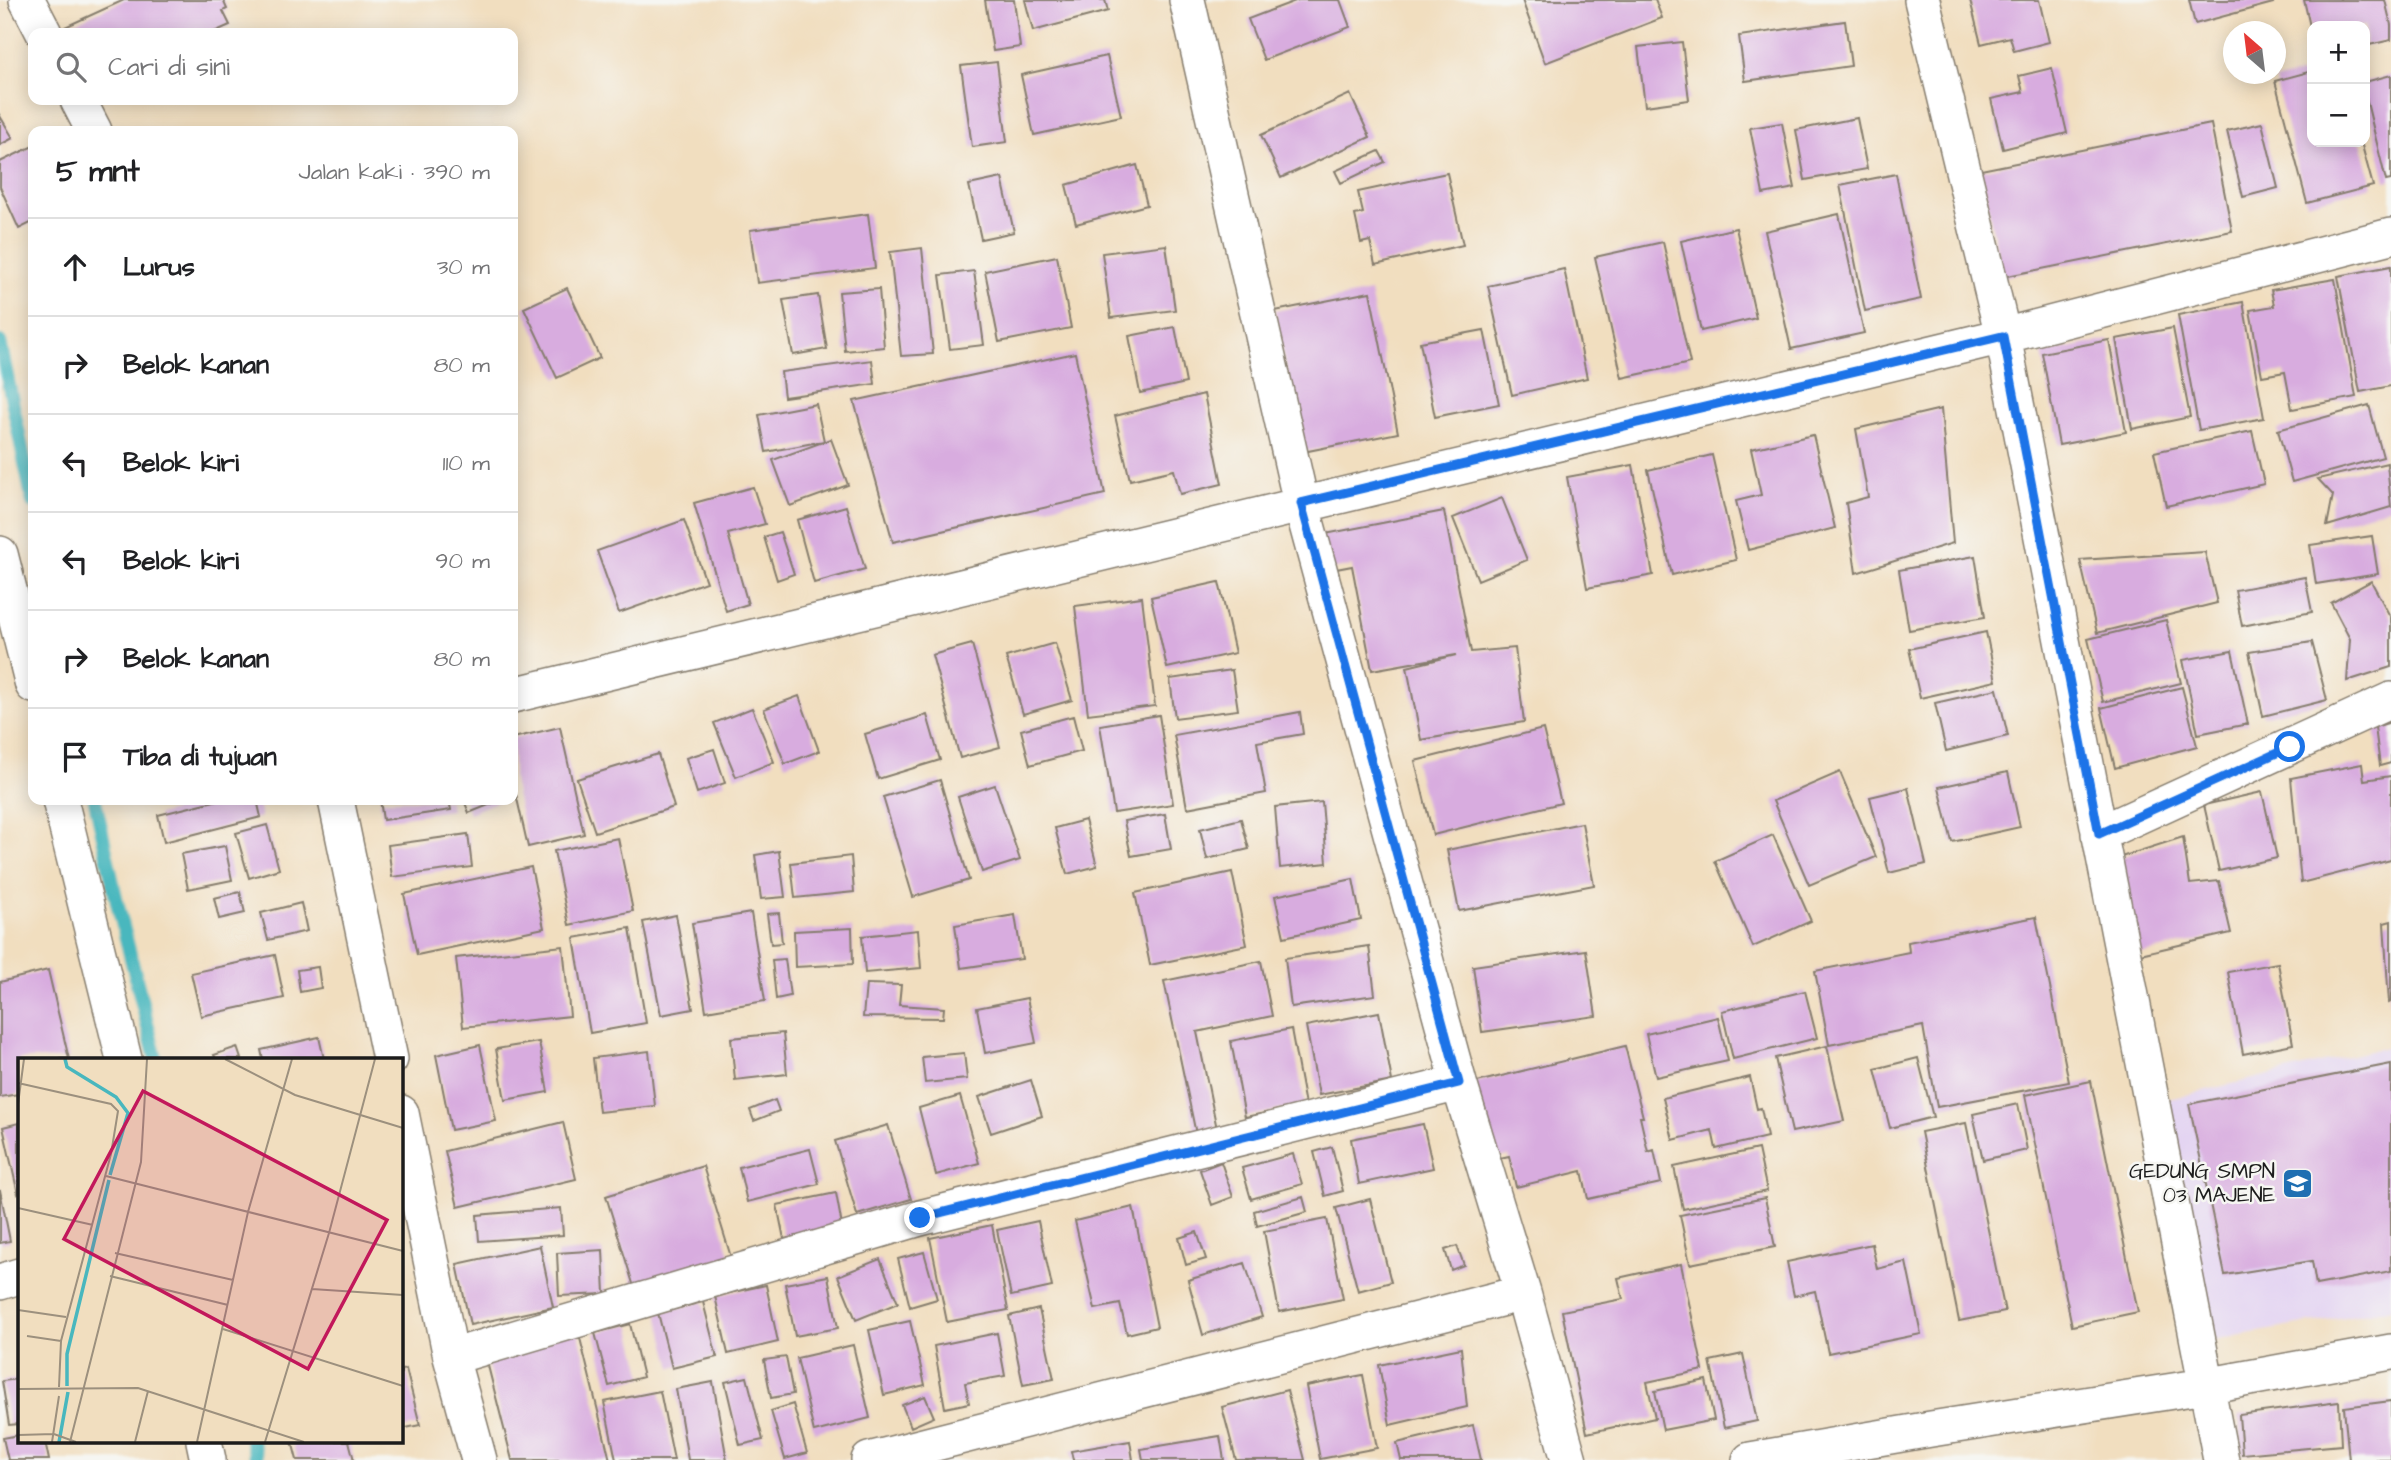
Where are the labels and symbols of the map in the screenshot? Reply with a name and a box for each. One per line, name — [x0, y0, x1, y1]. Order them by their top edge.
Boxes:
north arrow — [2223, 21, 2286, 84]
route start — [2274, 731, 2305, 762]
inset map — [18, 1058, 402, 1442]
place label: GEDUNG SMPN 03 MAJENE — [2129, 1157, 2276, 1210]
school or university icon: GEDUNG SMPN 03 MAJENE — [2281, 1166, 2315, 1200]
route end — [904, 1202, 935, 1233]

